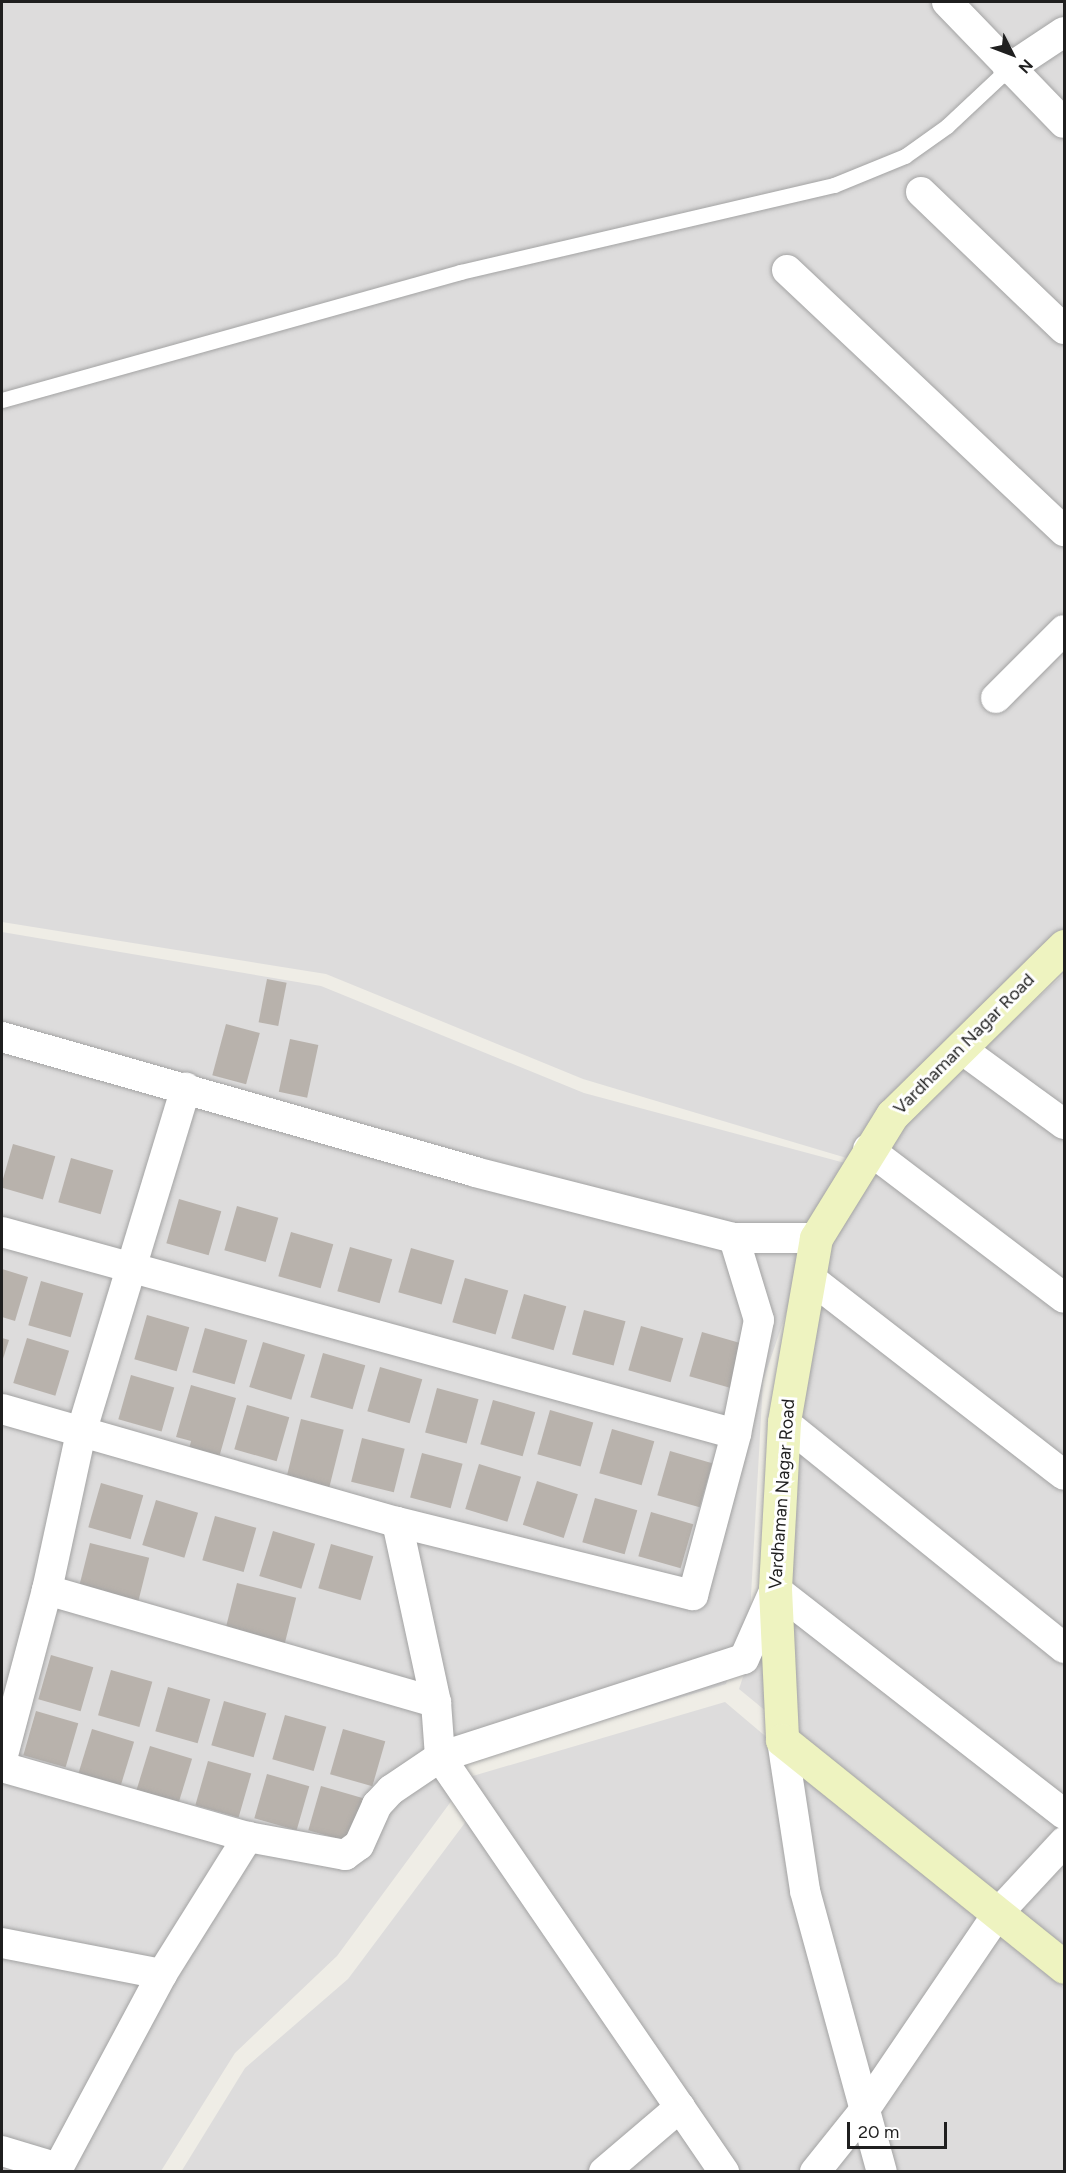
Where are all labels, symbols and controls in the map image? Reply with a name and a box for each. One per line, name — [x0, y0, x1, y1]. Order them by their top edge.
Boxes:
north arrow — [982, 24, 1042, 84]
text: N — [1015, 55, 1037, 77]
street label: Vardhaman Nagar Road — [889, 969, 1039, 1119]
street label: Vardhaman Nagar Road — [765, 1398, 799, 1590]
scale bar — [850, 2110, 950, 2148]
text: 20 m — [858, 2121, 899, 2143]

